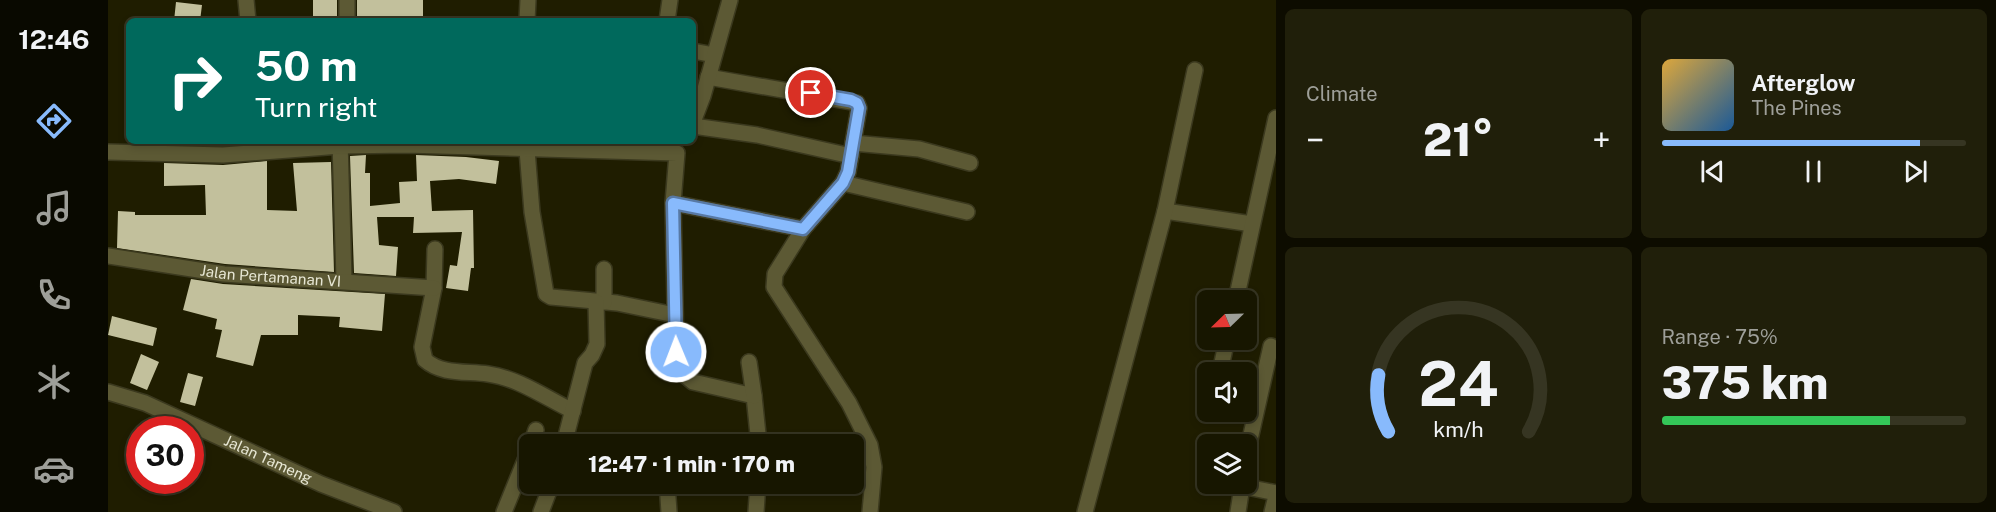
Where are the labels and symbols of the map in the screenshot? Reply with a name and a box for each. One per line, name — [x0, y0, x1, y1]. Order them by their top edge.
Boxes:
pin — [785, 67, 836, 118]
street label: Jalan Pertamanan VI — [199, 261, 342, 290]
north arrow — [1197, 290, 1257, 350]
position arrow — [644, 320, 708, 384]
speed limit sign: 30 — [126, 416, 204, 494]
street label: Jalan Tameng — [221, 432, 315, 487]

